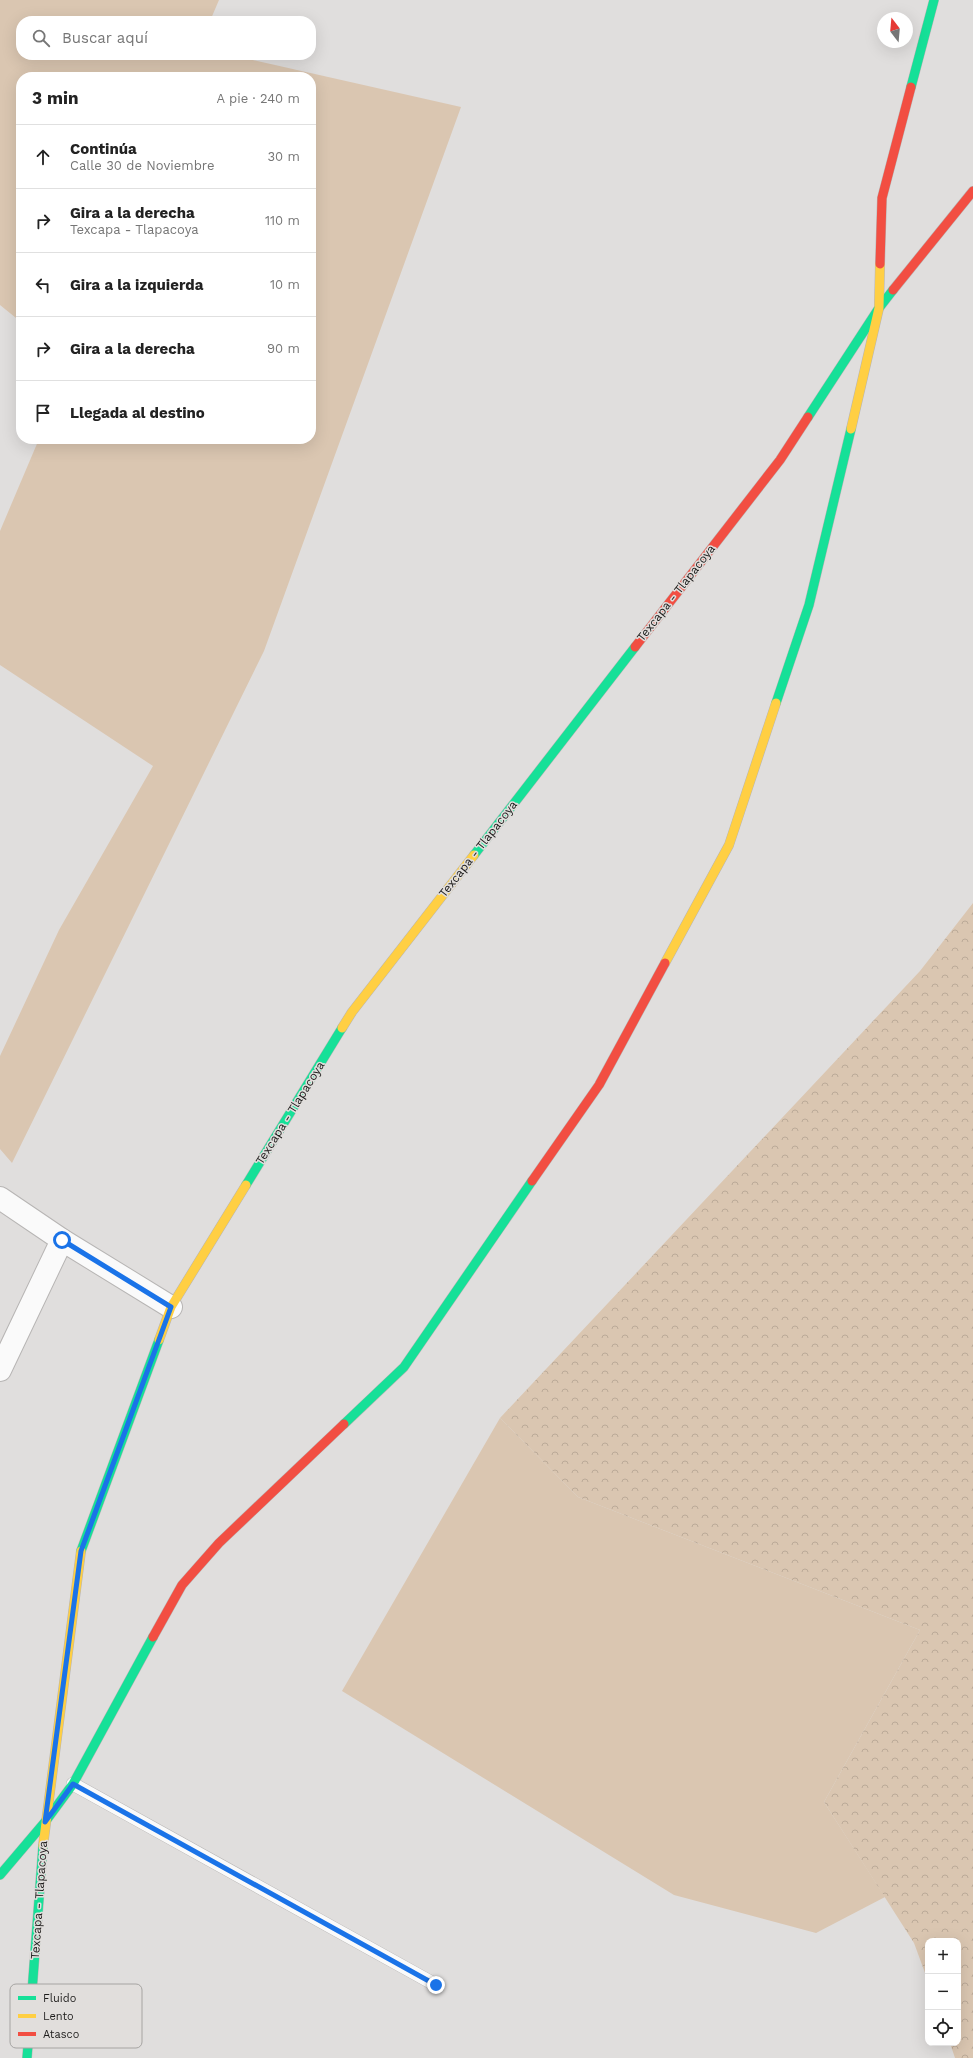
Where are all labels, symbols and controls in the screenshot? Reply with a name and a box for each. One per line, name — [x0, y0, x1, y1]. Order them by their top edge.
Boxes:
north arrow — [877, 12, 913, 48]
search box — [16, 16, 316, 60]
icon: search — [30, 27, 52, 49]
text: Buscar aquí — [62, 29, 148, 47]
text: 3 min — [32, 88, 78, 108]
text: A pie · 240 m — [217, 91, 300, 106]
text: Continúa — [70, 140, 137, 158]
icon: ahead — [32, 146, 54, 168]
text: 30 m — [268, 149, 300, 164]
text: Calle 30 de Noviembre — [70, 158, 214, 173]
text: Gira a la derecha — [70, 204, 195, 222]
icon: right — [32, 210, 54, 232]
text: 110 m — [265, 213, 300, 228]
text: Texcapa - Tlapacoya — [70, 222, 199, 237]
icon: left — [32, 274, 54, 296]
text: Gira a la izquierda — [70, 276, 203, 294]
text: 10 m — [270, 277, 300, 292]
icon: right — [32, 338, 54, 360]
text: Gira a la derecha — [70, 340, 195, 358]
text: 90 m — [267, 341, 300, 356]
icon: arrive — [32, 402, 54, 424]
text: Llegada al destino — [70, 404, 205, 422]
street label: Texcapa - Tlapacoya — [634, 542, 718, 644]
street label: Texcapa - Tlapacoya — [436, 798, 520, 900]
street label: Texcapa - Tlapacoya — [253, 1059, 328, 1167]
route start — [53, 1231, 71, 1249]
street label: Texcapa - Tlapacoya — [28, 1840, 50, 1960]
map controls — [925, 1938, 961, 2046]
button: + — [925, 1938, 961, 1974]
button: − — [925, 1974, 961, 2010]
route end — [427, 1976, 445, 1994]
legend — [10, 1984, 142, 2048]
text: Fluido — [43, 1992, 76, 2005]
text: Lento — [43, 2010, 74, 2023]
button: locate — [925, 2010, 961, 2046]
text: Atasco — [43, 2028, 79, 2041]

